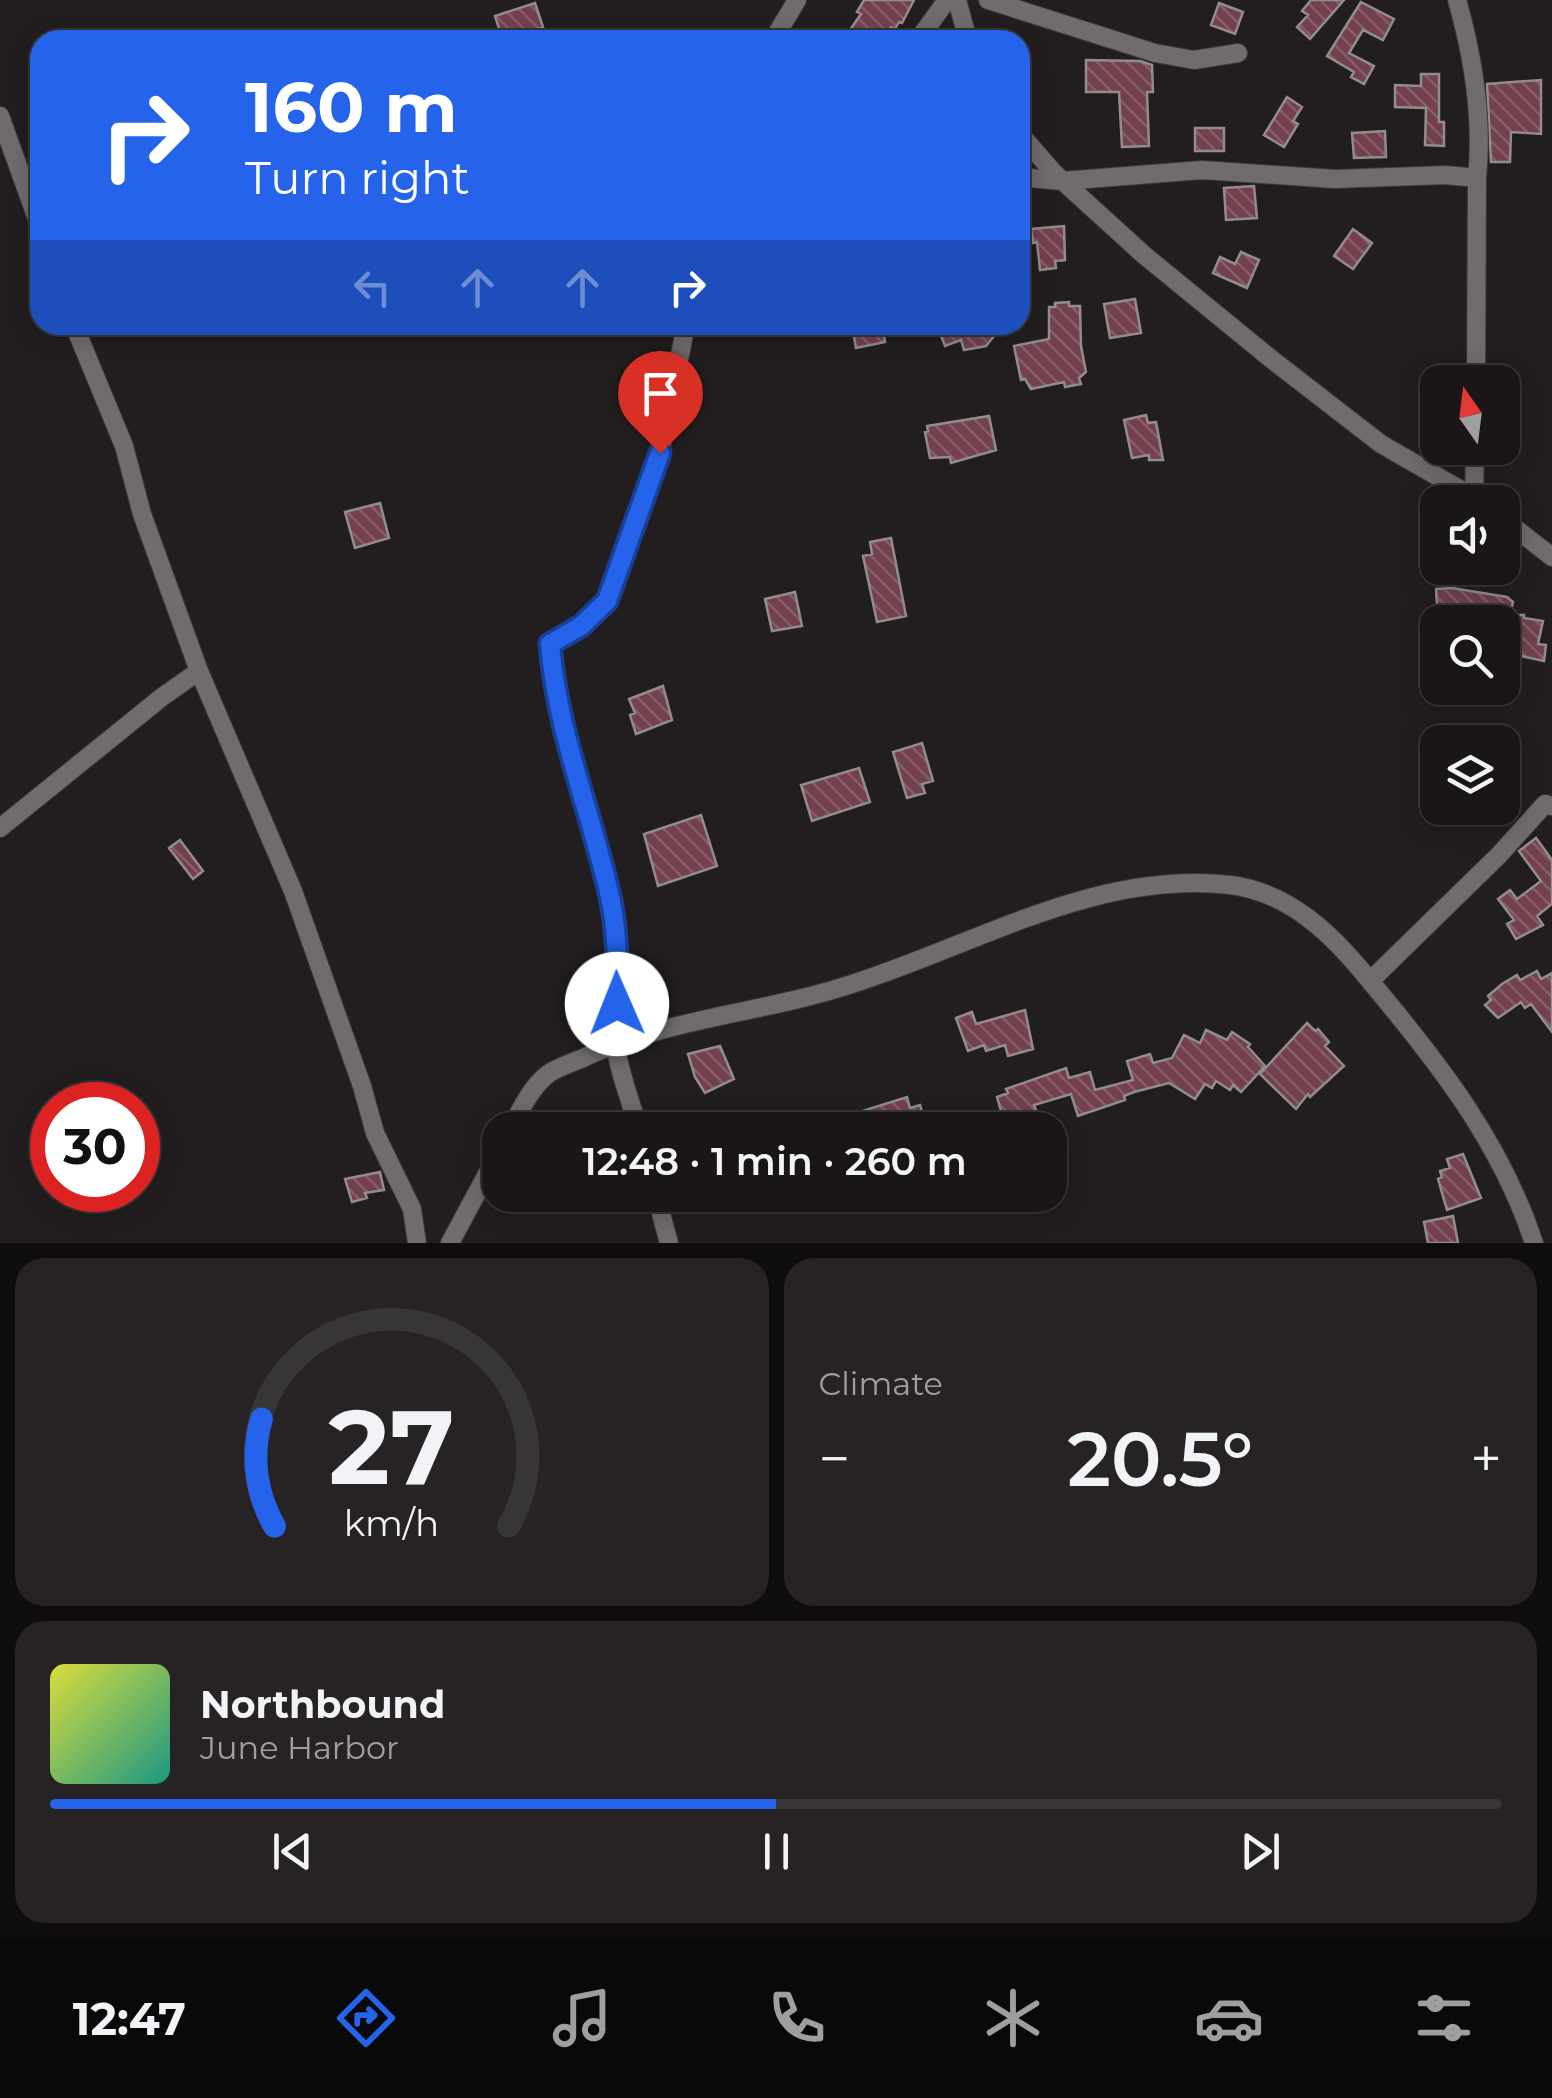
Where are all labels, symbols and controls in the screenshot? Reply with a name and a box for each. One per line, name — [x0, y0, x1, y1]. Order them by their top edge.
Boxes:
text: 160 m — [245, 64, 458, 150]
icon: right — [80, 70, 210, 200]
text: Turn right — [245, 150, 470, 205]
icon: left — [345, 260, 400, 315]
icon: ahead — [450, 260, 505, 315]
icon: ahead — [555, 260, 610, 315]
icon: right — [660, 260, 715, 315]
pin — [618, 351, 703, 454]
north arrow — [1420, 365, 1520, 465]
map controls — [1420, 365, 1520, 825]
icon: arrive — [633, 366, 688, 421]
button: sound — [1420, 485, 1520, 585]
button: search — [1420, 605, 1520, 705]
button: layers — [1420, 725, 1520, 825]
position arrow — [565, 952, 669, 1056]
speed limit sign: 30 — [30, 1082, 160, 1212]
text: 12:48 · 1 min · 260 m — [582, 1138, 967, 1185]
text: Climate — [819, 1364, 943, 1403]
text: 27 — [329, 1383, 455, 1510]
text: 20.5° — [1067, 1413, 1253, 1505]
text: − — [819, 1425, 850, 1492]
text: + — [1470, 1425, 1502, 1492]
text: km/h — [344, 1501, 439, 1545]
text: Northbound — [200, 1681, 445, 1728]
text: June Harbor — [200, 1728, 399, 1767]
icon: previous — [265, 1824, 320, 1879]
icon: pause — [749, 1824, 804, 1879]
icon: next — [1233, 1824, 1288, 1879]
icon: directions — [331, 1983, 401, 2053]
icon: music — [547, 1983, 617, 2053]
icon: phone — [762, 1983, 832, 2053]
icon: climate — [978, 1983, 1048, 2053]
icon: car — [1194, 1983, 1264, 2053]
icon: filters — [1409, 1983, 1479, 2053]
text: 12:47 — [73, 1991, 186, 2046]

